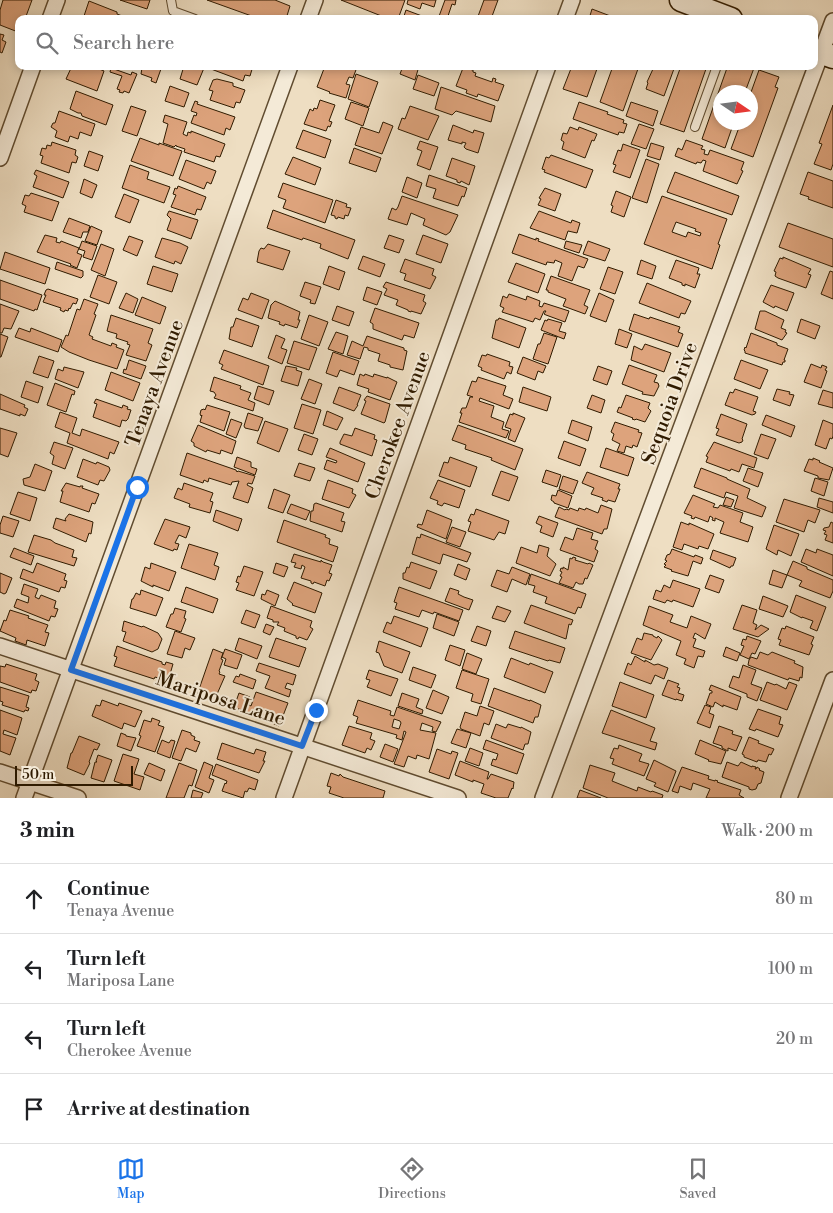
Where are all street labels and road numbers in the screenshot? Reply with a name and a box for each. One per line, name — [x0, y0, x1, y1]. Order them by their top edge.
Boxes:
street label: Tenaya Avenue — [121, 316, 190, 451]
street label: Sequoia Drive — [637, 339, 704, 468]
street label: Cherokee Avenue — [360, 348, 437, 503]
street label: Mariposa Lane — [153, 667, 288, 732]

